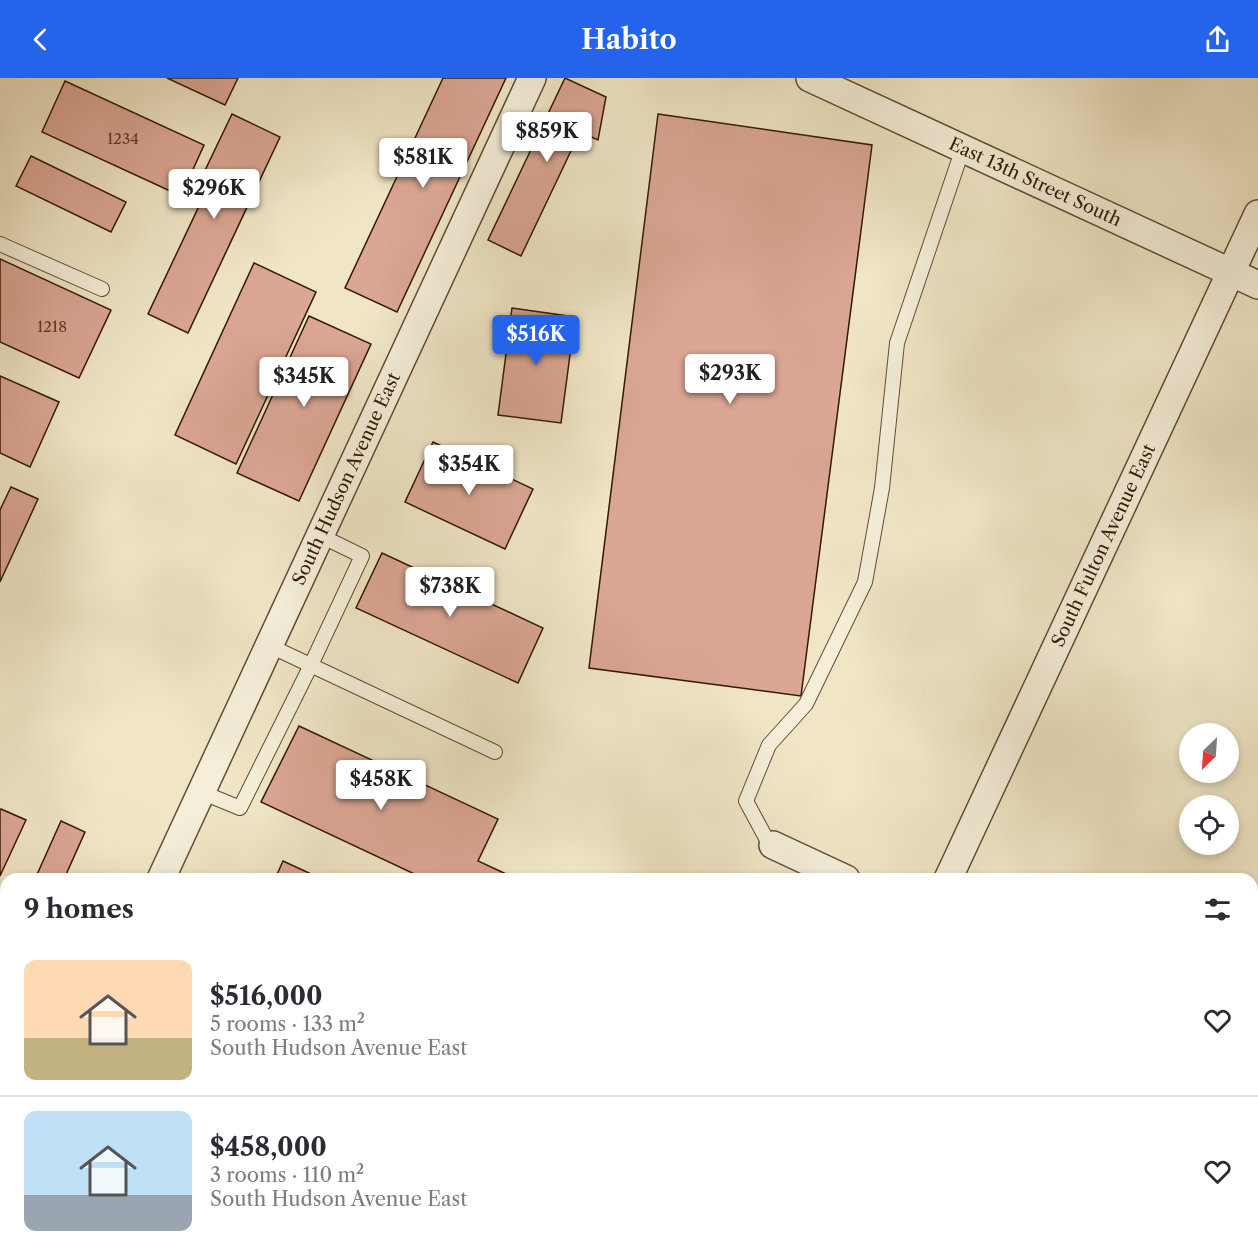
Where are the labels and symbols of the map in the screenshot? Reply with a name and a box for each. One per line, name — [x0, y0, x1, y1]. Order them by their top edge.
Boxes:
pin: $859K — [505, 112, 589, 163]
house number: 1234 — [107, 129, 139, 148]
street label: East 13th Street South — [945, 133, 1125, 231]
pin: $581K — [381, 138, 465, 189]
pin: $296K — [172, 169, 256, 220]
pin: $516K — [494, 315, 578, 366]
house number: 1218 — [37, 317, 67, 336]
pin: $293K — [688, 354, 772, 405]
pin: $345K — [262, 357, 346, 408]
street label: South Hudson Avenue East — [288, 369, 405, 589]
street label: South Fulton Avenue East — [1047, 440, 1160, 650]
pin: $354K — [427, 445, 511, 496]
pin: $738K — [408, 567, 492, 618]
north arrow — [1179, 723, 1239, 783]
pin: $458K — [339, 760, 423, 811]

